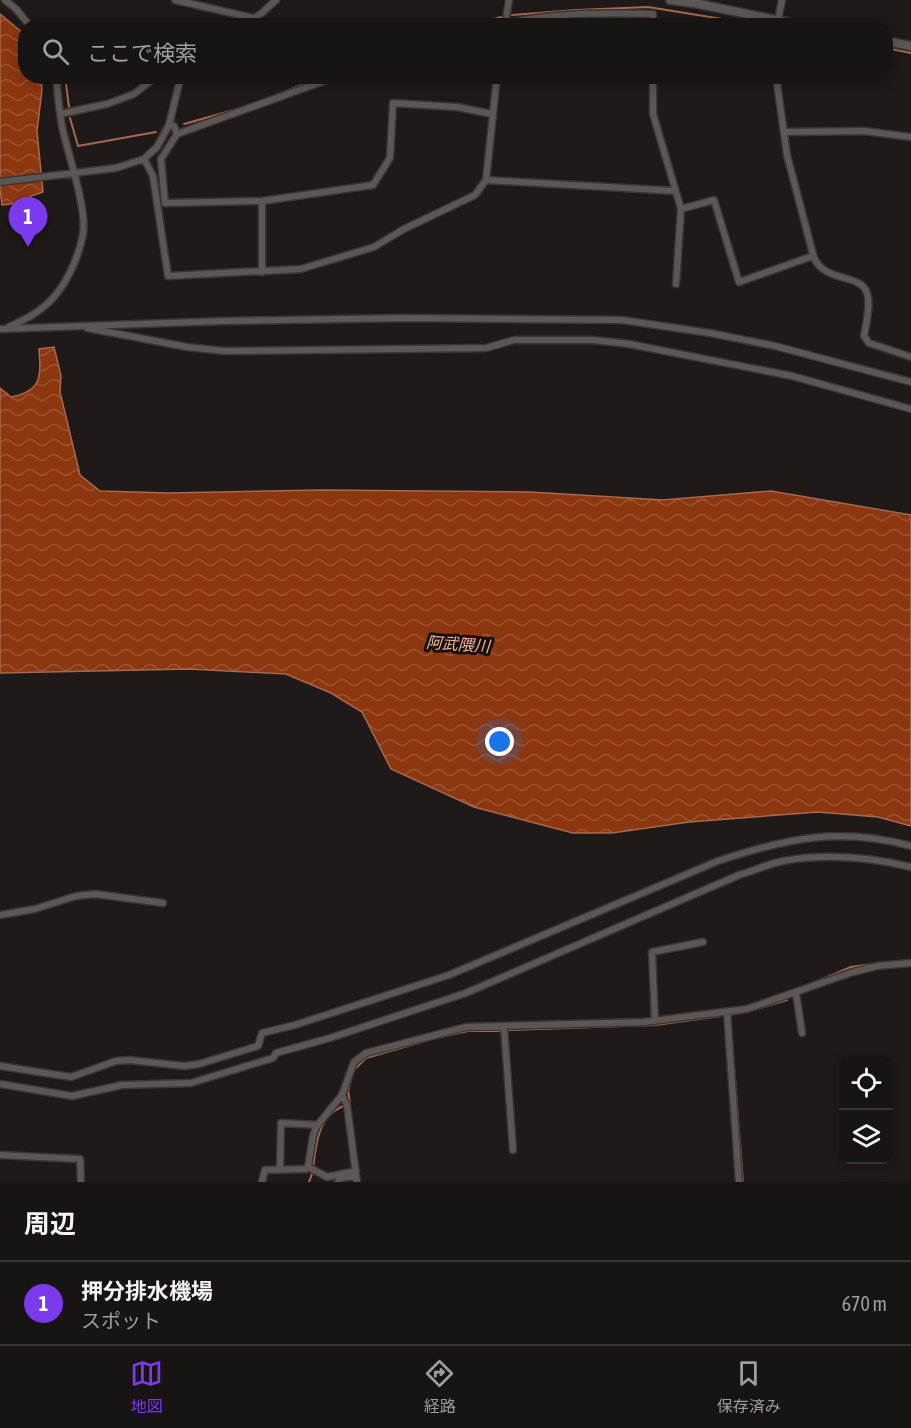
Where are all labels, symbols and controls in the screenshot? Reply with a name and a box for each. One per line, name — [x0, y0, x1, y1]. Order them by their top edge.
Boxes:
search box — [18, 18, 893, 84]
icon: search — [39, 35, 72, 68]
text: ここで検索 — [87, 40, 197, 66]
pin: 1 — [9, 198, 48, 247]
water label: 阿武隈川 — [425, 633, 493, 655]
your location — [485, 727, 514, 756]
map controls — [839, 1056, 893, 1164]
button: locate — [839, 1056, 893, 1110]
button: layers — [839, 1110, 893, 1164]
text: 周辺 — [24, 1209, 76, 1239]
text: 押分排水機場 — [81, 1278, 213, 1304]
text: 1 — [39, 1292, 48, 1315]
text: 670 m — [842, 1292, 887, 1315]
text: スポット — [81, 1309, 161, 1332]
tab: 地図 — [130, 1357, 163, 1417]
tab: 経路 — [423, 1357, 456, 1417]
tab: 保存済み — [717, 1357, 781, 1417]

